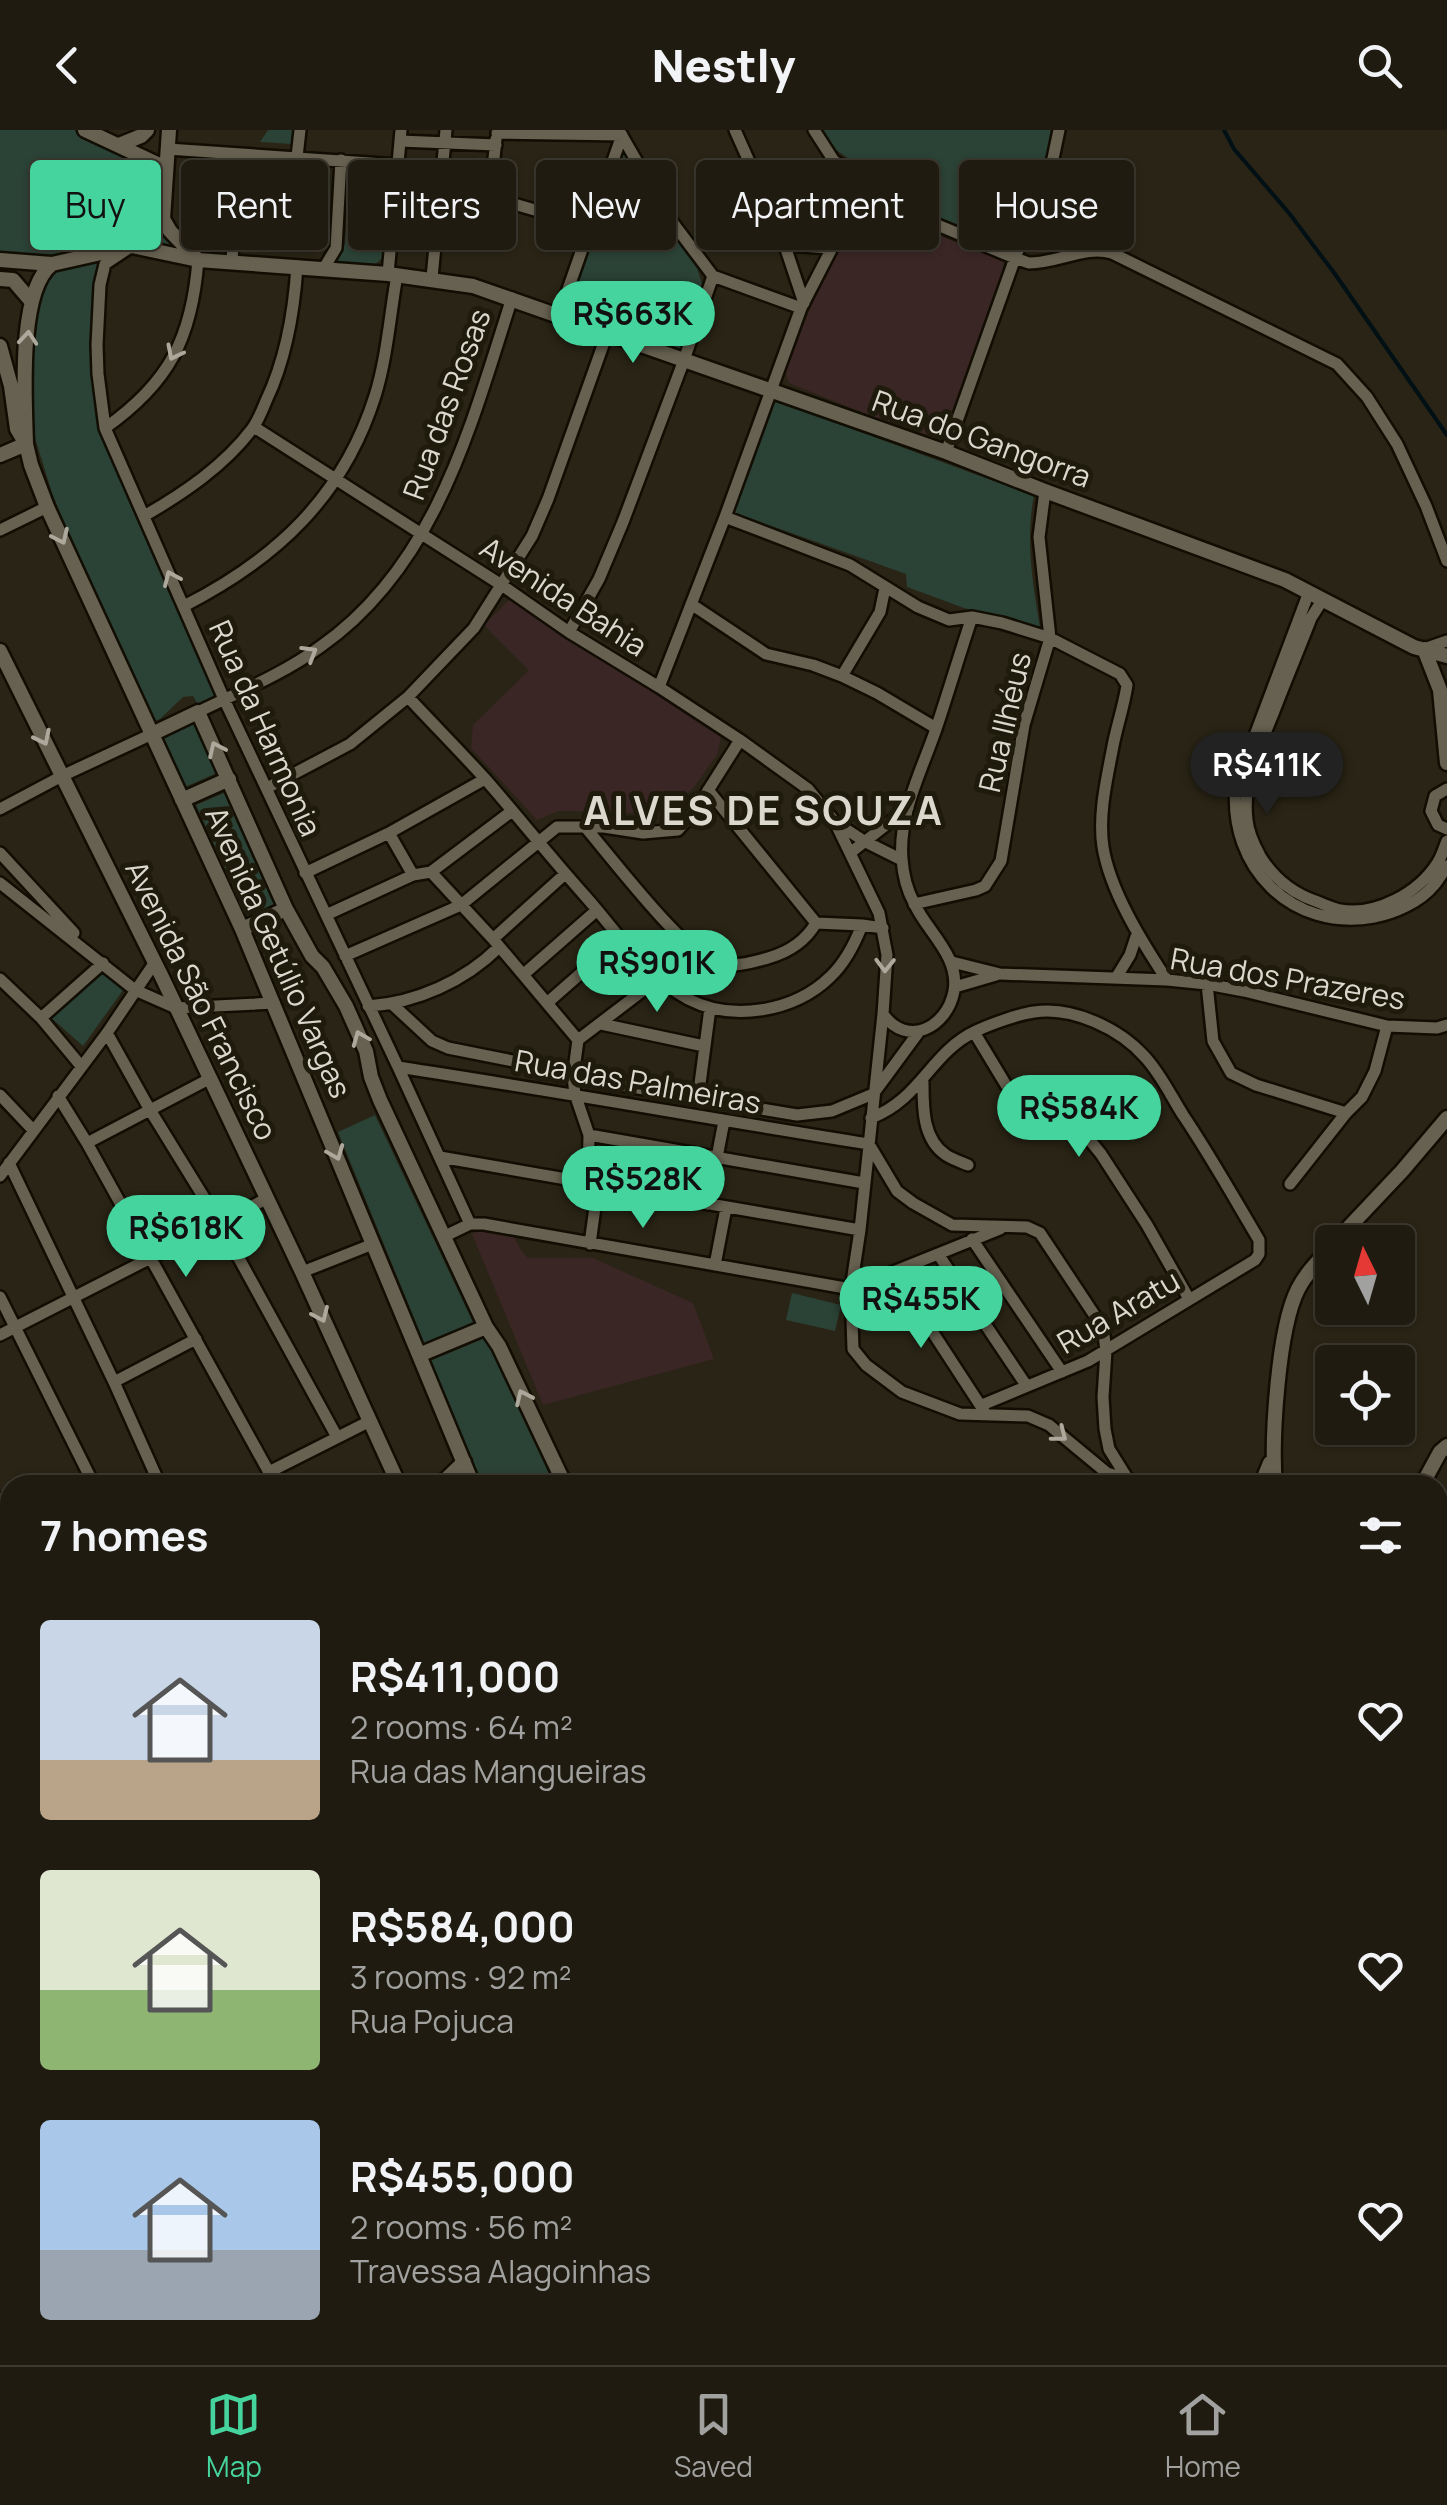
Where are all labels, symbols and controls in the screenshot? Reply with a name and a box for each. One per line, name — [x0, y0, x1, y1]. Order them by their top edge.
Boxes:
text: Nestly — [652, 34, 795, 96]
icon: back — [40, 38, 95, 93]
icon: search — [1352, 38, 1407, 93]
chip: Buy — [30, 160, 161, 250]
chip: Rent — [181, 160, 328, 250]
chip: Filters — [348, 160, 516, 250]
chip: New — [536, 160, 676, 250]
chip: Apartment — [696, 160, 939, 250]
chip: House — [959, 160, 1134, 250]
pin: R$663K — [552, 281, 714, 366]
text: R$663K — [573, 291, 693, 335]
street label: Rua das Rosas — [392, 303, 500, 505]
one-way arrow — [16, 329, 38, 345]
one-way arrow — [167, 343, 186, 361]
street label: Rua do Gangorra — [867, 379, 1097, 497]
one-way arrow — [49, 526, 69, 544]
street label: Avenida Bahia — [473, 527, 655, 665]
one-way arrow — [163, 570, 183, 588]
street label: Rua da Harmonia — [200, 613, 332, 843]
one-way arrow — [299, 646, 317, 665]
street label: Rua Ilhéus — [968, 648, 1040, 796]
one-way arrow — [31, 728, 50, 746]
pin: R$411K — [1186, 732, 1348, 817]
one-way arrow — [208, 741, 228, 759]
text: R$411K — [1212, 742, 1322, 786]
district label: ALVES DE SOUZA — [584, 782, 944, 837]
street label: Avenida Getúlio Vargas — [196, 800, 362, 1104]
street label: Avenida São Francisco — [116, 853, 288, 1147]
pin: R$901K — [576, 930, 738, 1015]
street label: Rua dos Prazeres — [1167, 937, 1409, 1019]
text: R$901K — [599, 940, 715, 984]
one-way arrow — [875, 957, 896, 973]
one-way arrow — [352, 1031, 372, 1048]
street label: Rua das Palmeiras — [512, 1039, 764, 1123]
pin: R$584K — [998, 1075, 1160, 1160]
text: R$584K — [1019, 1085, 1139, 1129]
one-way arrow — [324, 1143, 344, 1161]
pin: R$528K — [562, 1146, 724, 1231]
text: R$528K — [584, 1156, 702, 1200]
pin: R$618K — [105, 1195, 267, 1280]
text: R$618K — [129, 1205, 243, 1249]
north arrow — [1315, 1225, 1415, 1325]
map controls — [1315, 1225, 1415, 1445]
street label: Rua Aratu — [1049, 1259, 1187, 1363]
pin: R$455K — [840, 1266, 1002, 1351]
text: R$455K — [862, 1276, 980, 1320]
one-way arrow — [309, 1305, 329, 1323]
button: locate — [1315, 1345, 1415, 1445]
one-way arrow — [516, 1389, 536, 1407]
one-way arrow — [1049, 1423, 1067, 1441]
text: 7 homes — [40, 1506, 208, 1564]
icon: filters — [1353, 1508, 1408, 1563]
text: R$411,000 — [350, 1647, 560, 1705]
icon: home — [120, 1660, 240, 1780]
icon: heart — [1353, 1693, 1408, 1748]
text: 2 rooms · 64 m² — [350, 1705, 573, 1749]
text: Rua das Mangueiras — [350, 1749, 647, 1793]
text: R$584,000 — [350, 1897, 575, 1955]
icon: home — [120, 1910, 240, 2030]
icon: heart — [1353, 1943, 1408, 1998]
text: 3 rooms · 92 m² — [350, 1955, 572, 1999]
text: Rua Pojuca — [350, 1999, 514, 2043]
text: R$455,000 — [350, 2147, 575, 2205]
icon: home — [120, 2160, 240, 2280]
icon: heart — [1353, 2193, 1408, 2248]
text: 2 rooms · 56 m² — [350, 2205, 572, 2249]
text: Travessa Alagoinhas — [350, 2249, 651, 2293]
tab: Map — [206, 2387, 262, 2485]
tab: Saved — [674, 2387, 753, 2485]
tab: Home — [1165, 2387, 1241, 2485]

